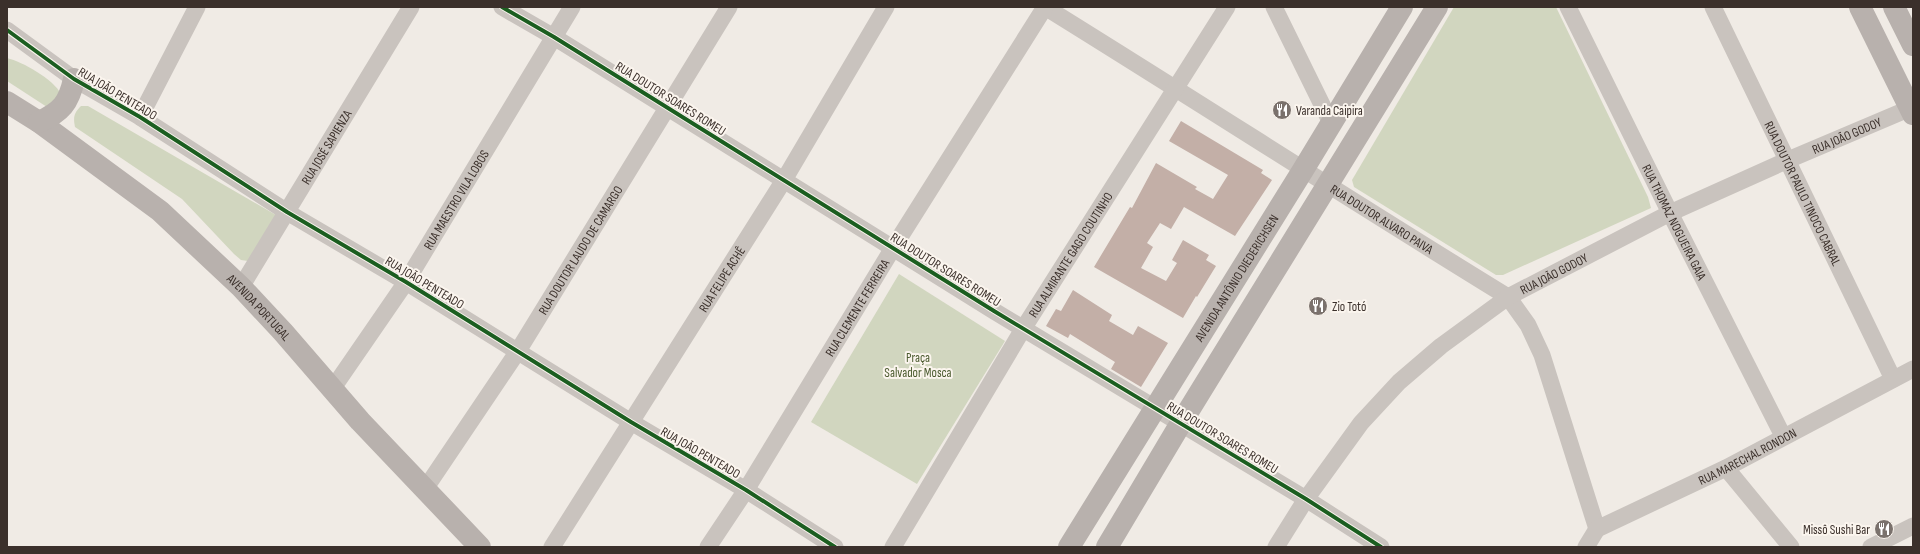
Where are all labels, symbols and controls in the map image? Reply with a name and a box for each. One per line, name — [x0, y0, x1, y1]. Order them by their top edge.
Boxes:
street label: RUA DOUTOR SOARES ROMEU — [612, 58, 729, 139]
street label: RUA JOÃO PENTEADO — [75, 64, 160, 124]
restaurant icon: Varanda Caipira — [1271, 99, 1293, 121]
place label: Varanda Caipira — [1296, 103, 1363, 119]
street label: RUA JOSÉ SAPIENZA — [298, 107, 356, 188]
street label: RUA JOÃO GODOY — [1810, 114, 1885, 158]
street label: RUA DOUTOR PAULO TINOCO CABRAL — [1760, 119, 1844, 269]
street label: RUA MAESTRO VILA LOBOS — [420, 147, 493, 253]
street label: RUA THOMAZ NOGUEIRA GAIA — [1638, 162, 1710, 283]
street label: RUA DOUTOR ALVARO PAIVA — [1327, 181, 1436, 258]
street label: RUA DOUTOR LAUDO DE CAMARGO — [535, 183, 626, 318]
street label: RUA ALMIRANTE GAGO COUTINHO — [1025, 189, 1117, 321]
street label: AVENIDA ANTÔNIO DIEDERICHSEN — [1191, 212, 1282, 345]
street label: RUA DOUTOR SOARES ROMEU — [887, 229, 1004, 310]
street label: RUA FELIPE ACHÊ — [696, 244, 749, 315]
street label: RUA JOÃO GODOY — [1518, 250, 1591, 298]
street label: RUA JOÃO PENTEADO — [382, 253, 467, 313]
street label: RUA CLEMENTE FERREIRA — [822, 256, 894, 360]
street label: AVENIDA PORTUGAL — [222, 270, 294, 344]
restaurant icon: Zio Totó — [1307, 295, 1329, 317]
place label: Zio Totó — [1332, 299, 1366, 315]
park label: Praça Salvador Mosca — [884, 350, 952, 381]
street label: RUA DOUTOR SOARES ROMEU — [1164, 398, 1281, 477]
street label: RUA JOÃO PENTEADO — [658, 424, 743, 482]
street label: RUA MARECHAL RONDON — [1696, 425, 1799, 489]
restaurant icon: Missô Sushi Bar — [1873, 518, 1895, 540]
place label: Missô Sushi Bar — [1803, 522, 1870, 538]

